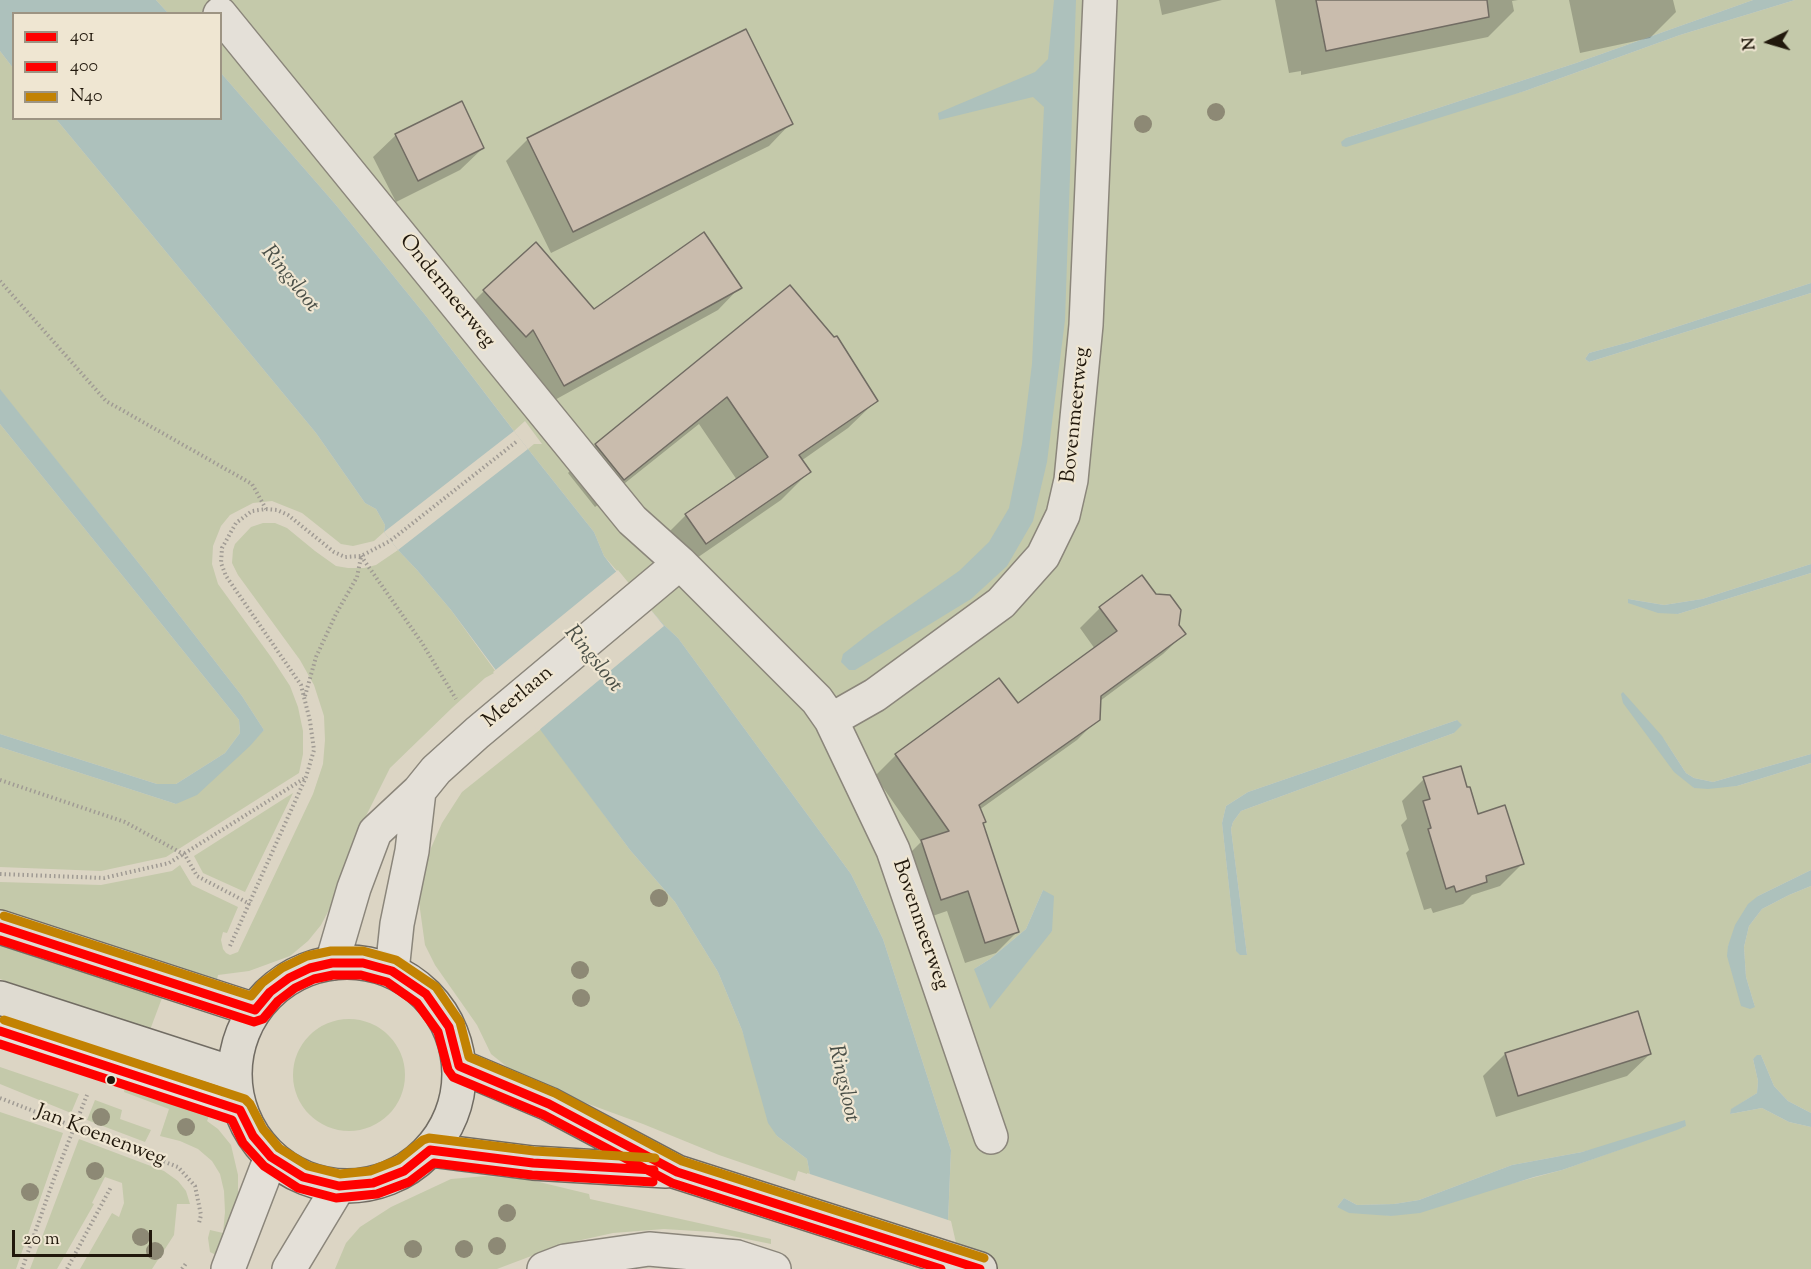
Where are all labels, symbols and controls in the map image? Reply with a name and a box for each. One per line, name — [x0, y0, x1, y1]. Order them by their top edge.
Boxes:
legend — [12, 12, 222, 120]
north arrow — [1739, 12, 1799, 72]
text: 401 — [70, 24, 94, 50]
text: N — [1739, 36, 1763, 51]
text: 400 — [70, 54, 98, 80]
text: N40 — [70, 84, 103, 110]
street label: Ondermeerweg — [392, 230, 500, 354]
water label: Ringsloot — [254, 241, 324, 319]
street label: Bovenmeerweg — [1057, 346, 1097, 484]
water label: Ringsloot — [557, 621, 627, 699]
street label: Meerlaan — [479, 661, 559, 735]
street label: Bovenmeerweg — [885, 856, 953, 994]
water label: Ringsloot — [820, 1043, 864, 1125]
unlabelled marker — [105, 1074, 117, 1086]
street label: Jan Koenenweg — [31, 1101, 169, 1173]
scale bar — [15, 1218, 154, 1256]
text: 20 m — [23, 1227, 60, 1253]

